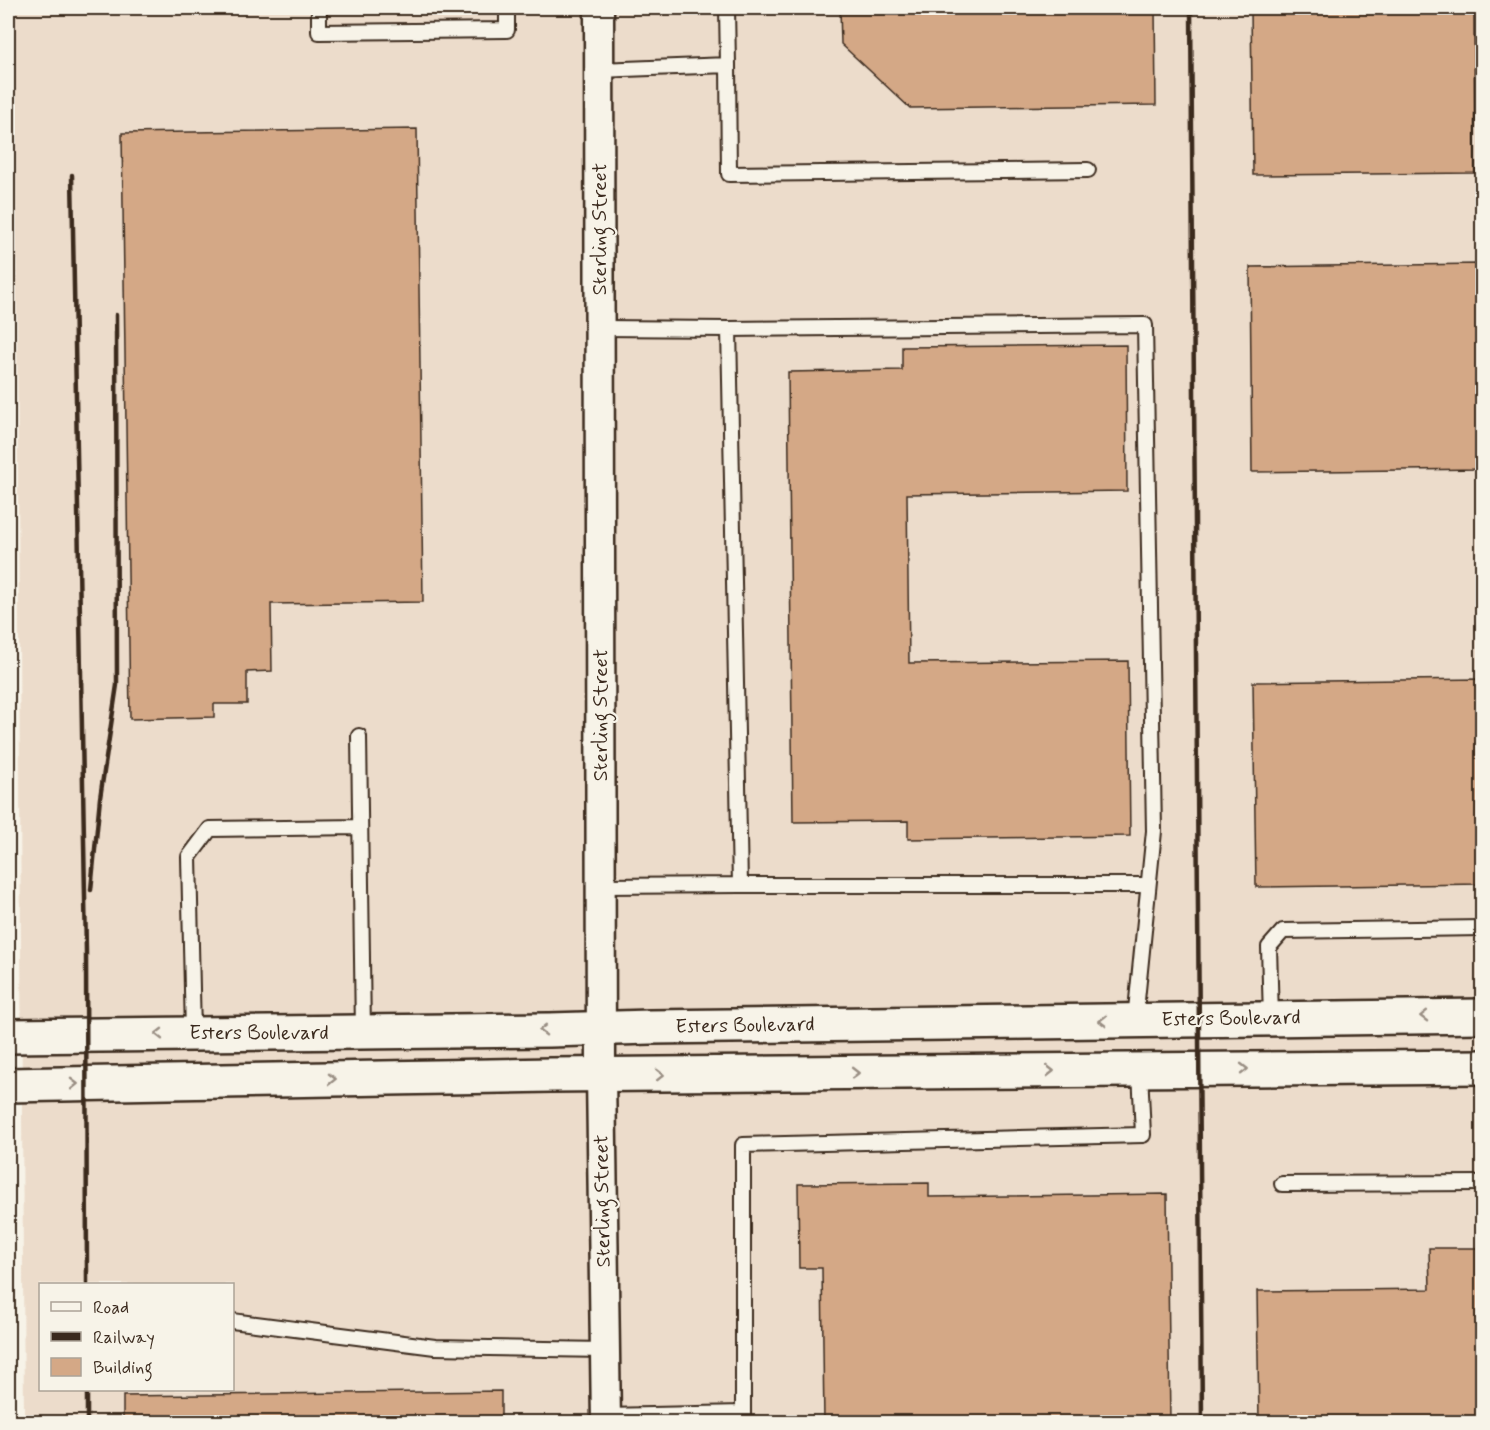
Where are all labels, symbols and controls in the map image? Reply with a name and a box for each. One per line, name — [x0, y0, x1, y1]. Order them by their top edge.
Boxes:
street label: Sterling Street — [587, 163, 616, 295]
street label: Sterling Street — [588, 649, 617, 781]
street label: Esters Boulevard — [1161, 1004, 1301, 1034]
one-way arrow — [1420, 1010, 1429, 1022]
street label: Esters Boulevard — [675, 1011, 815, 1041]
one-way arrow — [1099, 1014, 1108, 1027]
street label: Esters Boulevard — [189, 1020, 329, 1047]
one-way arrow — [538, 1024, 547, 1037]
one-way arrow — [154, 1028, 163, 1040]
one-way arrow — [1240, 1063, 1249, 1075]
one-way arrow — [1045, 1065, 1054, 1077]
one-way arrow — [850, 1067, 859, 1079]
one-way arrow — [655, 1069, 664, 1081]
one-way arrow — [327, 1073, 336, 1085]
one-way arrow — [70, 1078, 79, 1090]
street label: Sterling Street — [588, 1134, 620, 1267]
legend — [39, 1283, 234, 1391]
text: Road — [93, 1296, 129, 1320]
text: Railway — [93, 1326, 155, 1350]
text: Building — [93, 1356, 153, 1382]

